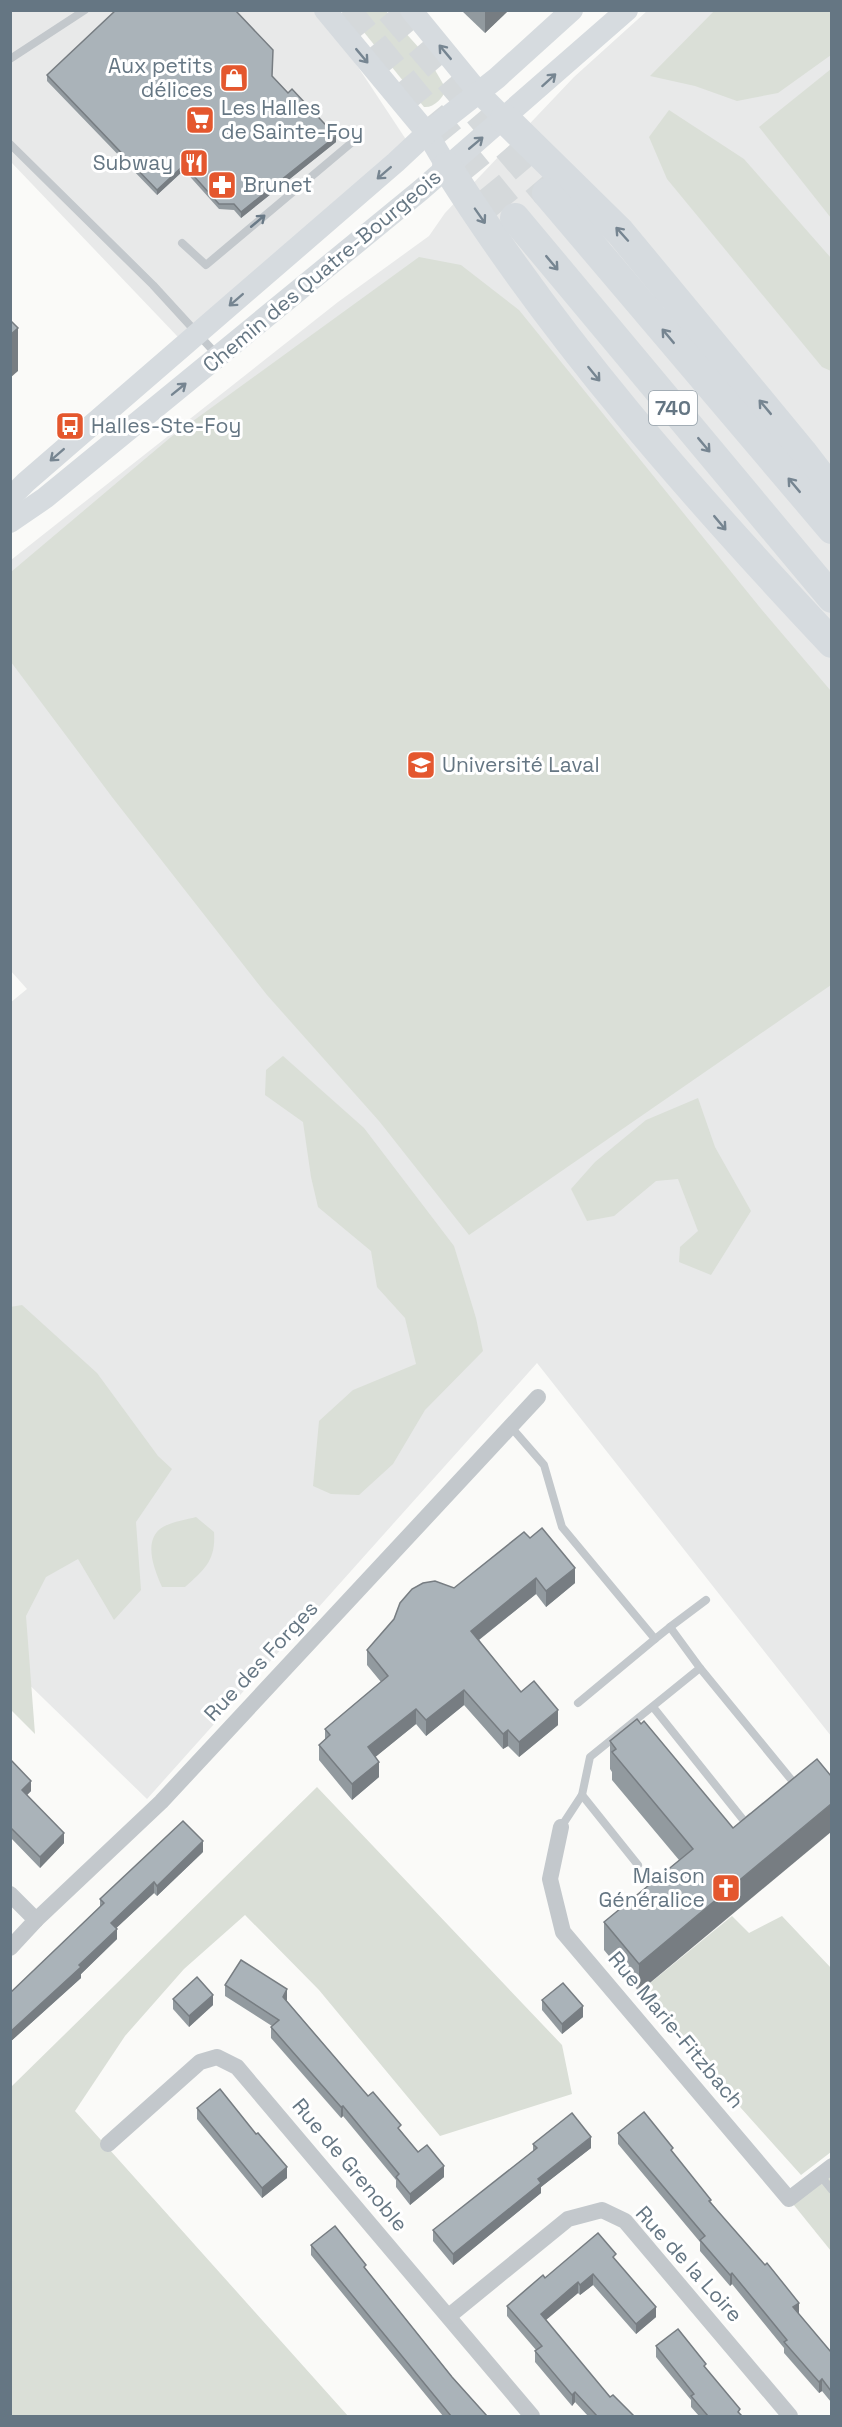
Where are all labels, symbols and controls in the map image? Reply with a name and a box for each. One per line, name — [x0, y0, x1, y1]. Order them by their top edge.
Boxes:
one-way arrow — [438, 44, 451, 60]
one-way arrow — [356, 48, 369, 64]
place label: Aux petits délices — [108, 52, 213, 103]
shop icon: Aux petits délices — [218, 62, 250, 94]
one-way arrow — [541, 73, 556, 87]
place label: Les Halles de Sainte-Foy — [221, 94, 363, 145]
supermarket icon: Les Halles de Sainte-Foy — [184, 104, 216, 136]
one-way arrow — [468, 136, 483, 150]
restaurant icon: Subway — [178, 147, 210, 179]
place label: Subway — [93, 149, 173, 176]
street label: Chemin des Quatre-Bourgeois — [197, 163, 446, 378]
one-way arrow — [377, 166, 392, 180]
pharmacy icon: Brunet — [206, 169, 238, 201]
place label: Brunet — [243, 171, 312, 198]
one-way arrow — [474, 207, 486, 224]
one-way arrow — [250, 215, 266, 228]
one-way arrow — [615, 227, 629, 242]
one-way arrow — [545, 255, 559, 270]
one-way arrow — [229, 293, 244, 307]
one-way arrow — [661, 329, 675, 344]
one-way arrow — [587, 366, 601, 381]
one-way arrow — [171, 382, 186, 396]
road number: 740 — [649, 391, 697, 425]
one-way arrow — [758, 400, 772, 415]
bus stop icon: Halles-Ste-Foy — [54, 410, 86, 442]
place label: Halles-Ste-Foy — [91, 412, 241, 439]
one-way arrow — [697, 437, 711, 452]
one-way arrow — [50, 448, 65, 462]
one-way arrow — [787, 478, 801, 493]
one-way arrow — [713, 515, 727, 530]
school or university icon: Université Laval — [405, 749, 437, 781]
place label: Université Laval — [442, 751, 600, 778]
street label: Rue des Forges — [198, 1595, 323, 1727]
place label: Maison Généralice — [598, 1862, 705, 1913]
church icon: Maison Généralice — [710, 1872, 742, 1904]
street label: Rue Marie-Fitzbach — [603, 1946, 750, 2114]
street label: Rue de Grenoble — [287, 2092, 414, 2237]
street label: Rue de la Loire — [630, 2200, 749, 2327]

